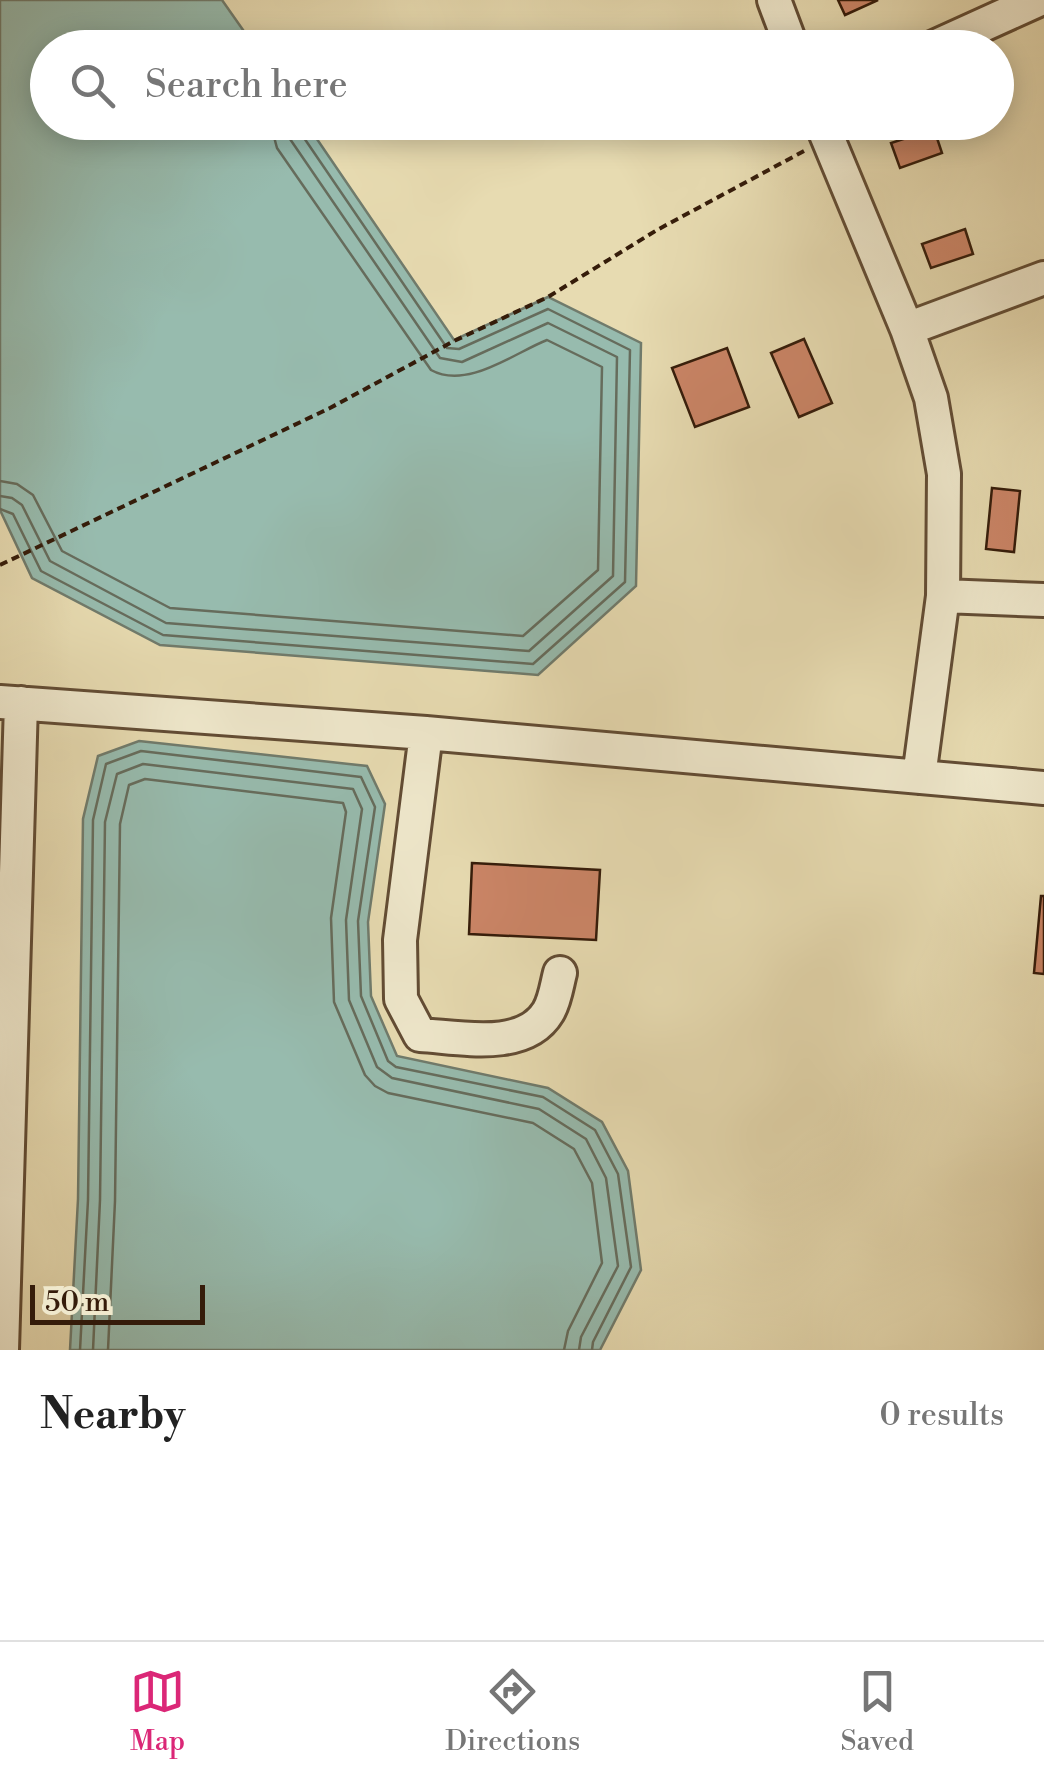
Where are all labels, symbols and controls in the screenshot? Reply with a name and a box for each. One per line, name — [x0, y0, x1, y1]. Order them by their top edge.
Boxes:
search box — [30, 30, 1014, 140]
icon: search — [65, 58, 120, 113]
text: Search here — [145, 62, 348, 109]
scale bar — [30, 1280, 205, 1324]
text: 50 m — [45, 1285, 109, 1320]
text: Nearby — [40, 1389, 185, 1442]
text: 0 results — [879, 1395, 1004, 1435]
tab: Map — [130, 1664, 185, 1759]
tab: Directions — [445, 1664, 580, 1759]
tab: Saved — [840, 1664, 914, 1759]

